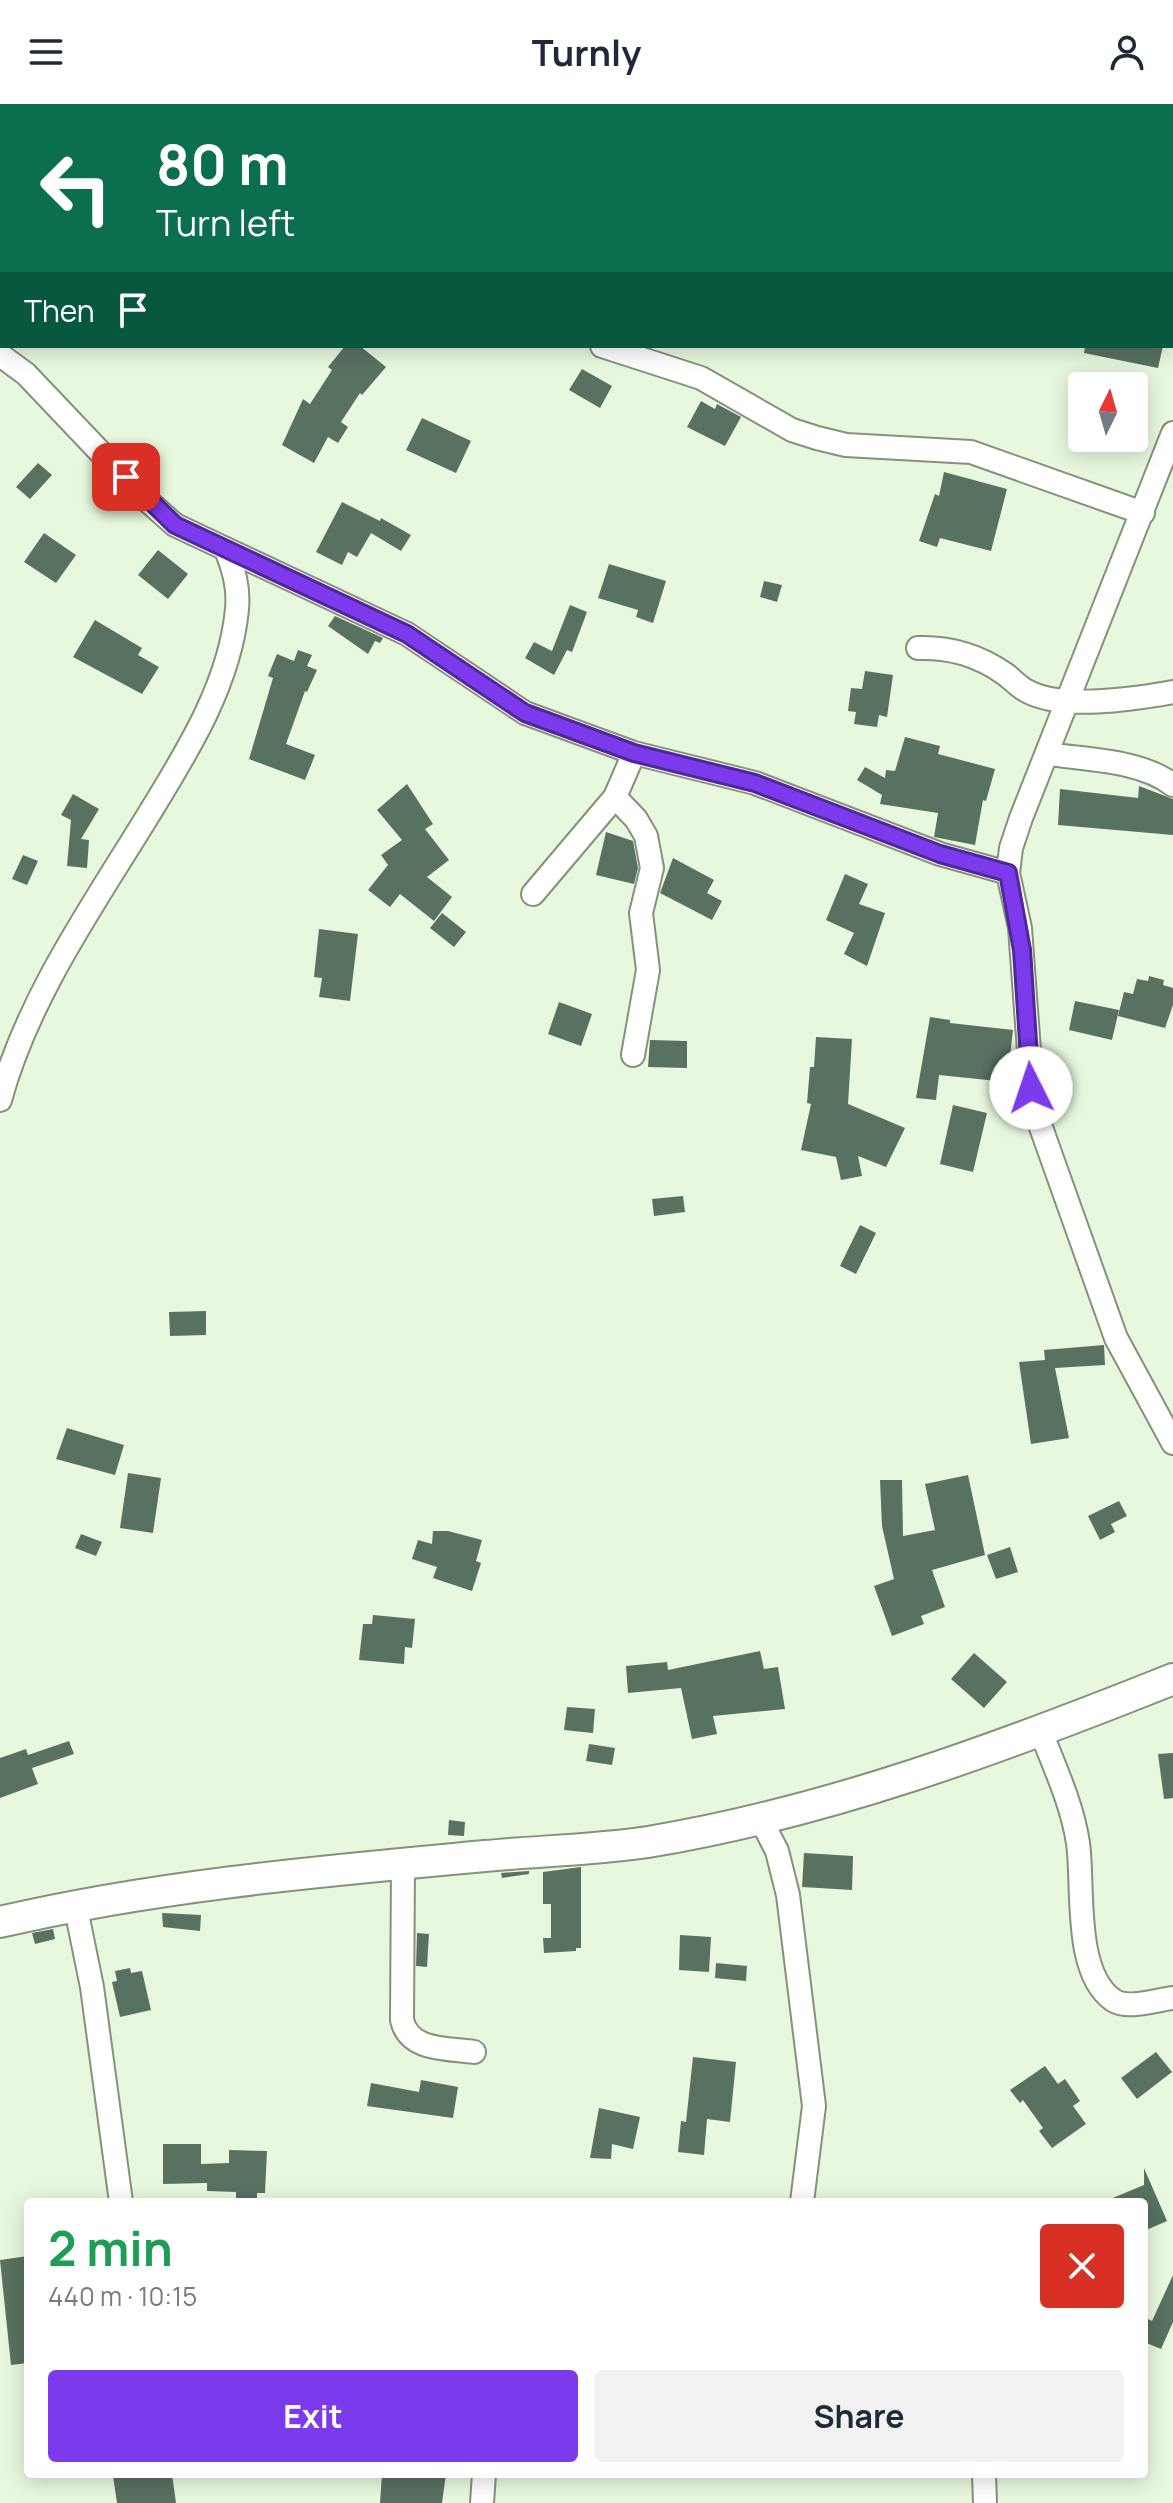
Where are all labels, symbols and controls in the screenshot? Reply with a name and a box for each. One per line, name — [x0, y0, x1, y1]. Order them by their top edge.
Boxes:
text: Turnly — [532, 28, 641, 77]
icon: menu — [24, 30, 68, 74]
icon: person — [1105, 30, 1149, 74]
text: 80 m — [156, 125, 289, 202]
icon: left — [24, 136, 128, 240]
text: Turn left — [156, 198, 295, 247]
icon: arrive — [111, 288, 155, 332]
text: Then — [24, 290, 95, 331]
north arrow — [1068, 372, 1148, 452]
map controls — [1068, 372, 1148, 452]
pin — [92, 443, 160, 511]
icon: arrive — [104, 455, 148, 499]
position arrow — [989, 1046, 1073, 1130]
text: 2 min — [48, 2215, 173, 2280]
button: close — [1040, 2224, 1124, 2308]
text: 440 m · 10:15 — [48, 2278, 197, 2314]
button: Exit — [48, 2370, 578, 2462]
button: Share — [594, 2370, 1124, 2462]

